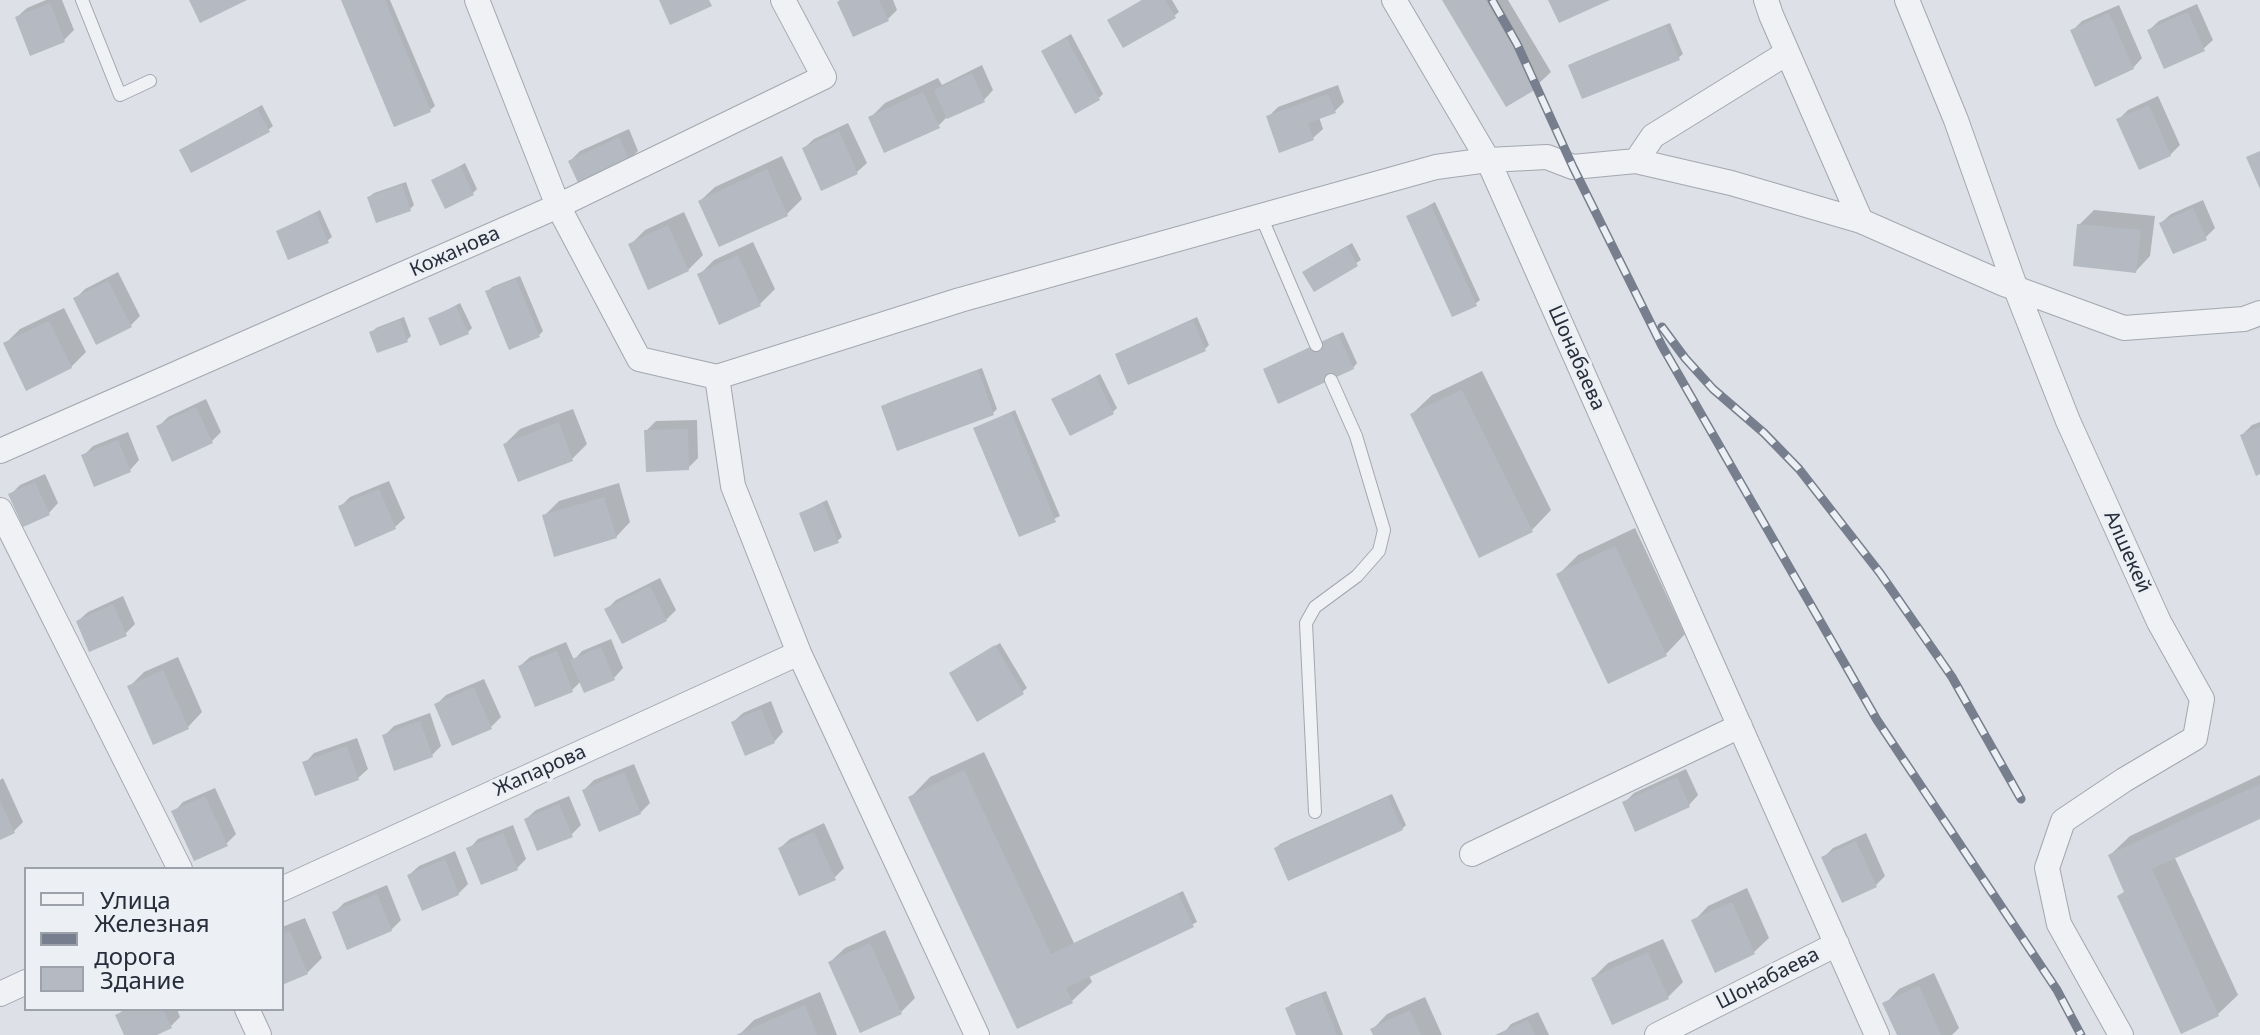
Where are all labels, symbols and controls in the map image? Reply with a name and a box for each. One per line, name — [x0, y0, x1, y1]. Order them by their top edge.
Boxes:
street label: Кожанова — [406, 222, 504, 282]
street label: Шонабаева — [1542, 302, 1610, 414]
street label: Алшекей — [2098, 507, 2156, 597]
street label: Жапарова — [490, 740, 590, 802]
legend — [24, 867, 284, 1011]
text: Улица — [100, 883, 171, 916]
text: Железная дорога — [94, 906, 210, 972]
street label: Шонабаева — [1712, 943, 1824, 1015]
text: Здание — [100, 963, 185, 996]

